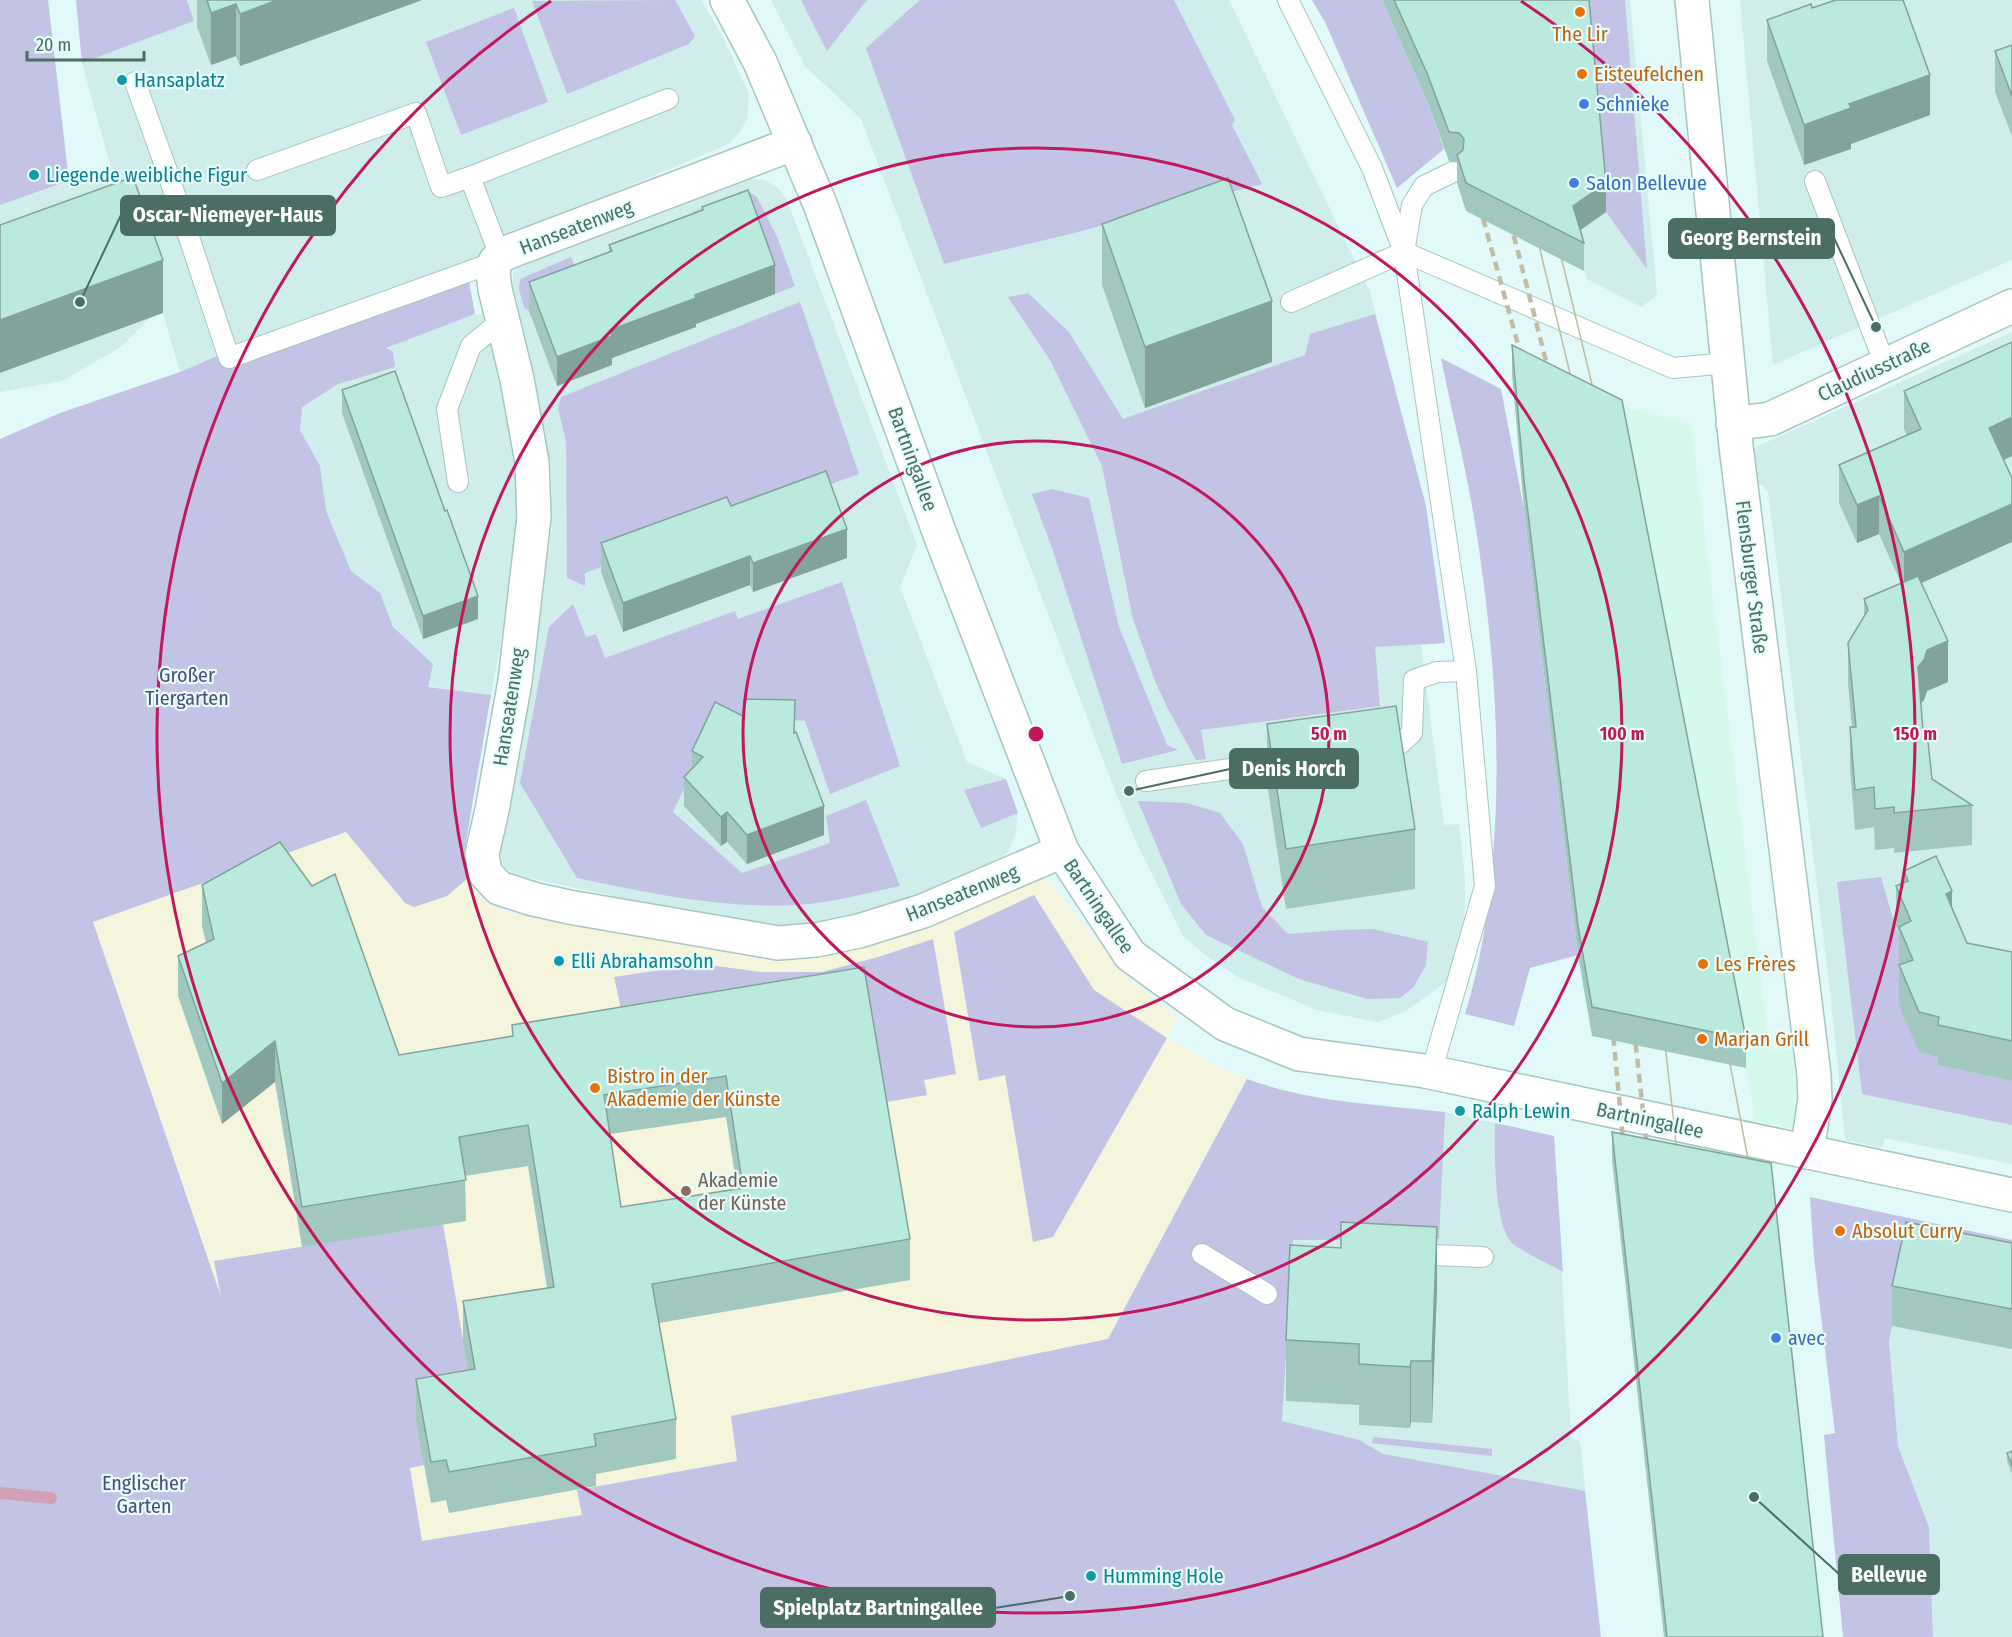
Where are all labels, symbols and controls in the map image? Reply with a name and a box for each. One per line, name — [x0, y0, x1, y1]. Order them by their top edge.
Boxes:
marker: The Lir — [1573, 5, 1587, 19]
place label: The Lir — [1552, 22, 1608, 46]
scale bar — [27, 24, 144, 62]
text: 20 m — [36, 34, 71, 56]
place label: Eisteufelchen — [1594, 62, 1704, 86]
marker: Eisteufelchen — [1575, 67, 1589, 81]
place label: Hansaplatz — [134, 68, 225, 92]
marker: Hansaplatz — [115, 73, 129, 87]
place label: Schnieke — [1596, 92, 1670, 116]
marker: Schnieke — [1577, 97, 1591, 111]
place label: Liegende weibliche Figur — [46, 163, 247, 187]
marker: Liegende weibliche Figur — [27, 168, 41, 182]
place label: Salon Bellevue — [1586, 171, 1707, 195]
marker: Salon Bellevue — [1567, 176, 1581, 190]
street label: Hanseatenweg — [516, 194, 637, 260]
callout: Oscar-Niemeyer-Haus — [121, 196, 335, 235]
text: Oscar-Niemeyer-Haus — [133, 202, 323, 228]
callout: Georg Bernstein — [1669, 219, 1834, 258]
text: Georg Bernstein — [1681, 225, 1821, 251]
street label: Claudiusstraße — [1814, 333, 1934, 407]
street label: Bartningallee — [883, 404, 943, 514]
street label: Flensburger Straße — [1731, 499, 1773, 655]
street label: Hanseatenweg — [488, 645, 530, 768]
park label: Großer Tiergarten — [145, 663, 229, 710]
text: 50 m — [1311, 723, 1347, 745]
text: 100 m — [1600, 723, 1644, 745]
text: 150 m — [1893, 723, 1937, 745]
centre of rings — [1026, 724, 1046, 744]
callout: Denis Horch — [1230, 749, 1358, 788]
text: Denis Horch — [1242, 756, 1346, 782]
street label: Bartningallee — [1059, 854, 1139, 958]
street label: Hanseatenweg — [902, 859, 1022, 927]
place label: Elli Abrahamsohn — [571, 949, 714, 973]
place label: Les Frères — [1715, 952, 1796, 976]
marker: Elli Abrahamsohn — [552, 954, 566, 968]
marker: Les Frères — [1696, 957, 1710, 971]
place label: Marjan Grill — [1714, 1027, 1809, 1051]
marker: Marjan Grill — [1695, 1032, 1709, 1046]
place label: Bistro in der Akademie der Künste — [607, 1064, 780, 1111]
marker: Bistro in der Akademie der Künste — [588, 1081, 602, 1095]
street label: Bartningallee — [1594, 1097, 1706, 1143]
place label: Ralph Lewin — [1472, 1099, 1570, 1123]
marker: Ralph Lewin — [1453, 1104, 1467, 1118]
place label: Akademie der Künste — [698, 1168, 786, 1215]
marker: Akademie der Künste — [679, 1184, 693, 1198]
place label: Absolut Curry — [1852, 1219, 1962, 1243]
marker: Absolut Curry — [1833, 1224, 1847, 1238]
place label: avec — [1788, 1326, 1825, 1350]
marker: avec — [1769, 1331, 1783, 1345]
park label: Englischer Garten — [102, 1471, 186, 1518]
callout: Bellevue — [1839, 1555, 1939, 1594]
text: Bellevue — [1851, 1562, 1927, 1588]
place label: Humming Hole — [1103, 1564, 1224, 1588]
marker: Humming Hole — [1084, 1569, 1098, 1583]
callout: Spielplatz Bartningallee — [761, 1588, 995, 1627]
text: Spielplatz Bartningallee — [773, 1595, 983, 1621]

